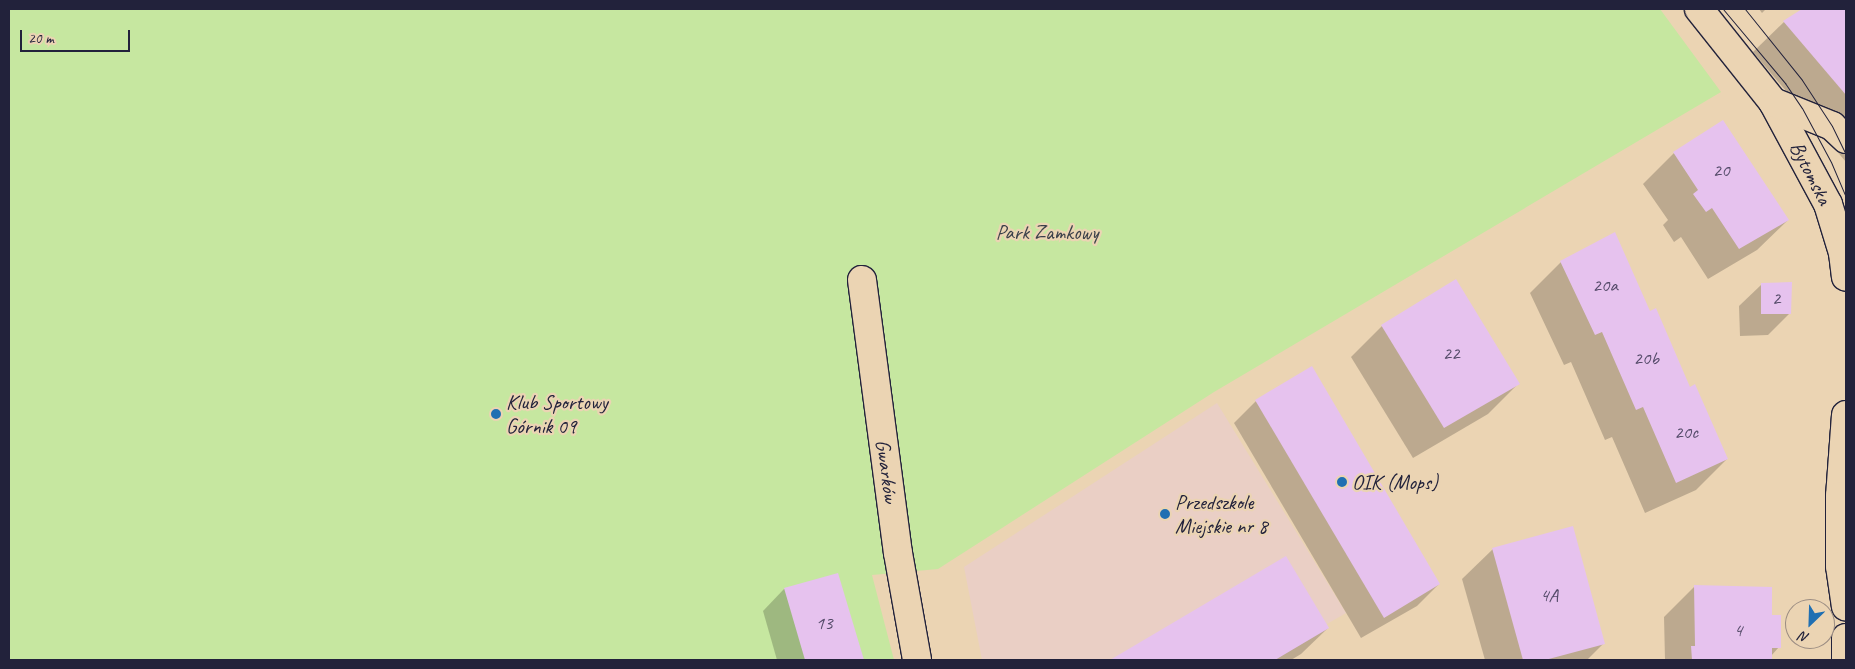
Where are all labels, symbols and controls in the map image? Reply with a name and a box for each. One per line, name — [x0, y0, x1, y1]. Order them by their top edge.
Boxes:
scale bar — [22, 20, 132, 52]
text: 20 m — [28, 29, 54, 48]
street label: Bytomska — [1784, 137, 1838, 209]
house number: 20 — [1712, 160, 1730, 182]
park label: Park Zamkowy — [996, 219, 1098, 245]
house number: 20a — [1592, 275, 1618, 297]
house number: 2 — [1772, 288, 1780, 310]
house number: 22 — [1442, 343, 1460, 365]
house number: 20b — [1633, 348, 1659, 370]
place label: Klub Sportowy Górnik 09 — [506, 389, 608, 439]
marker: Klub Sportowy Górnik 09 — [490, 408, 502, 420]
house number: 20c — [1674, 422, 1698, 444]
street label: Gwarków — [870, 438, 904, 504]
place label: OIK (Mops) — [1352, 469, 1438, 495]
marker: OIK (Mops) — [1336, 476, 1348, 488]
place label: Przedszkole Miejskie nr 8 — [1175, 489, 1268, 539]
marker: Przedszkole Miejskie nr 8 — [1159, 508, 1171, 520]
house number: 4A — [1540, 585, 1558, 607]
north arrow — [1785, 599, 1835, 649]
house number: 13 — [815, 613, 833, 635]
house number: 4 — [1734, 620, 1742, 642]
text: N — [1797, 628, 1812, 647]

